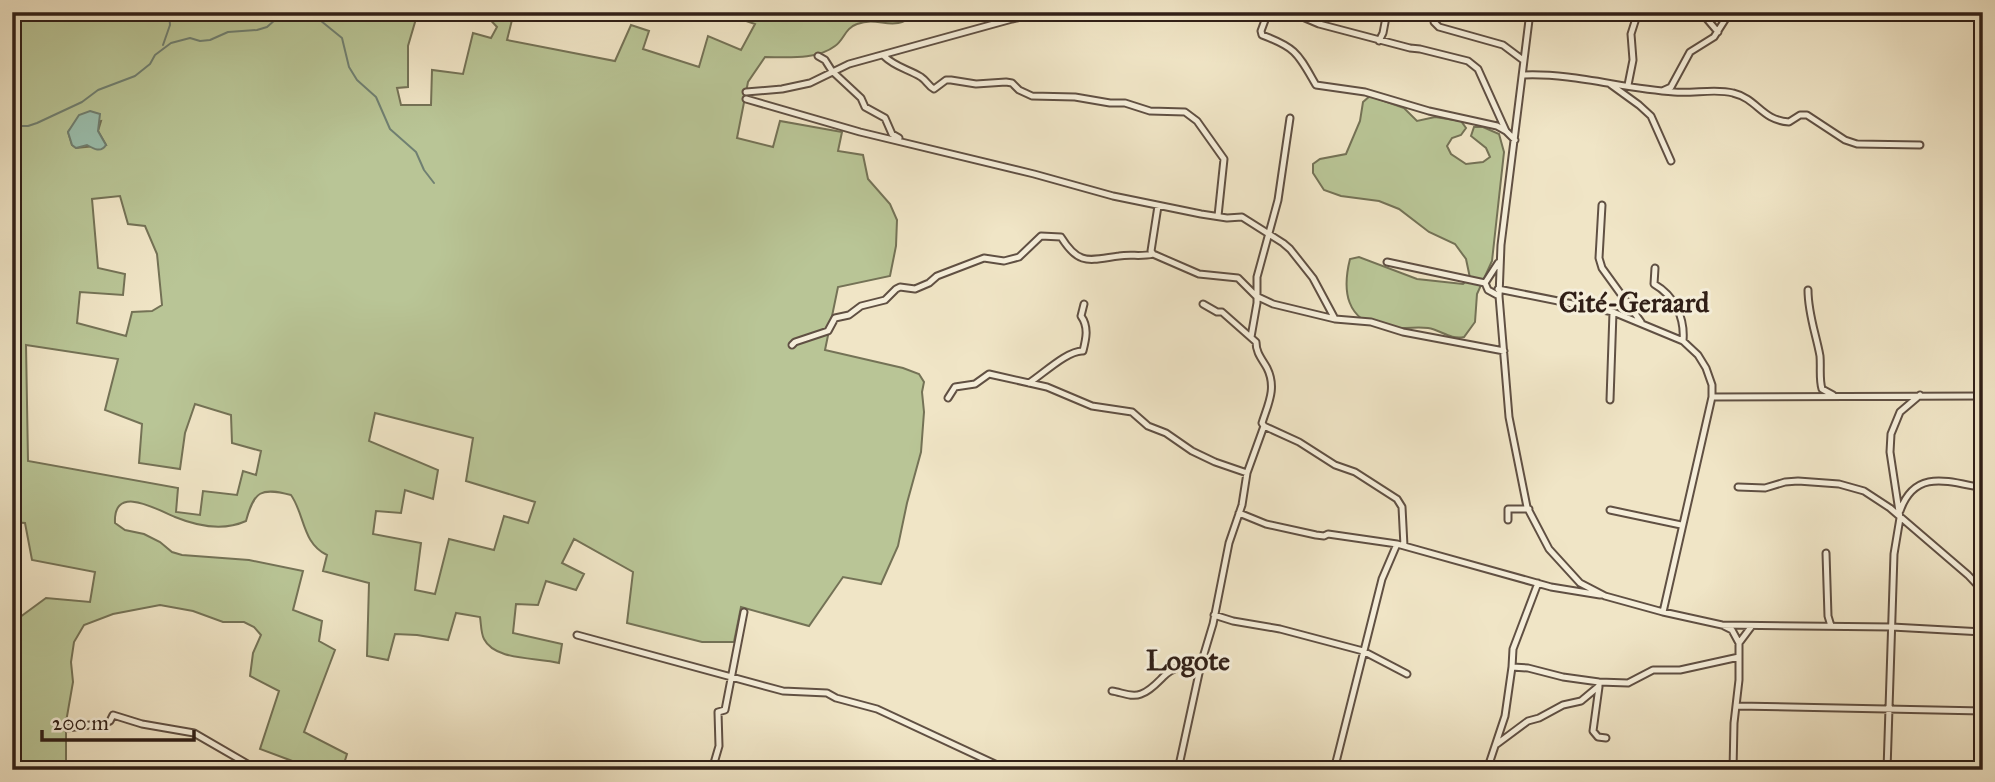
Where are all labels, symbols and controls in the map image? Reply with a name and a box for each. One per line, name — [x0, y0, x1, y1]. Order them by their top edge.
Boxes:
district label: Cité-Geraard — [1559, 285, 1710, 320]
district label: Logote — [1146, 643, 1230, 678]
scale bar — [42, 698, 194, 742]
text: 200 m — [52, 710, 109, 736]

